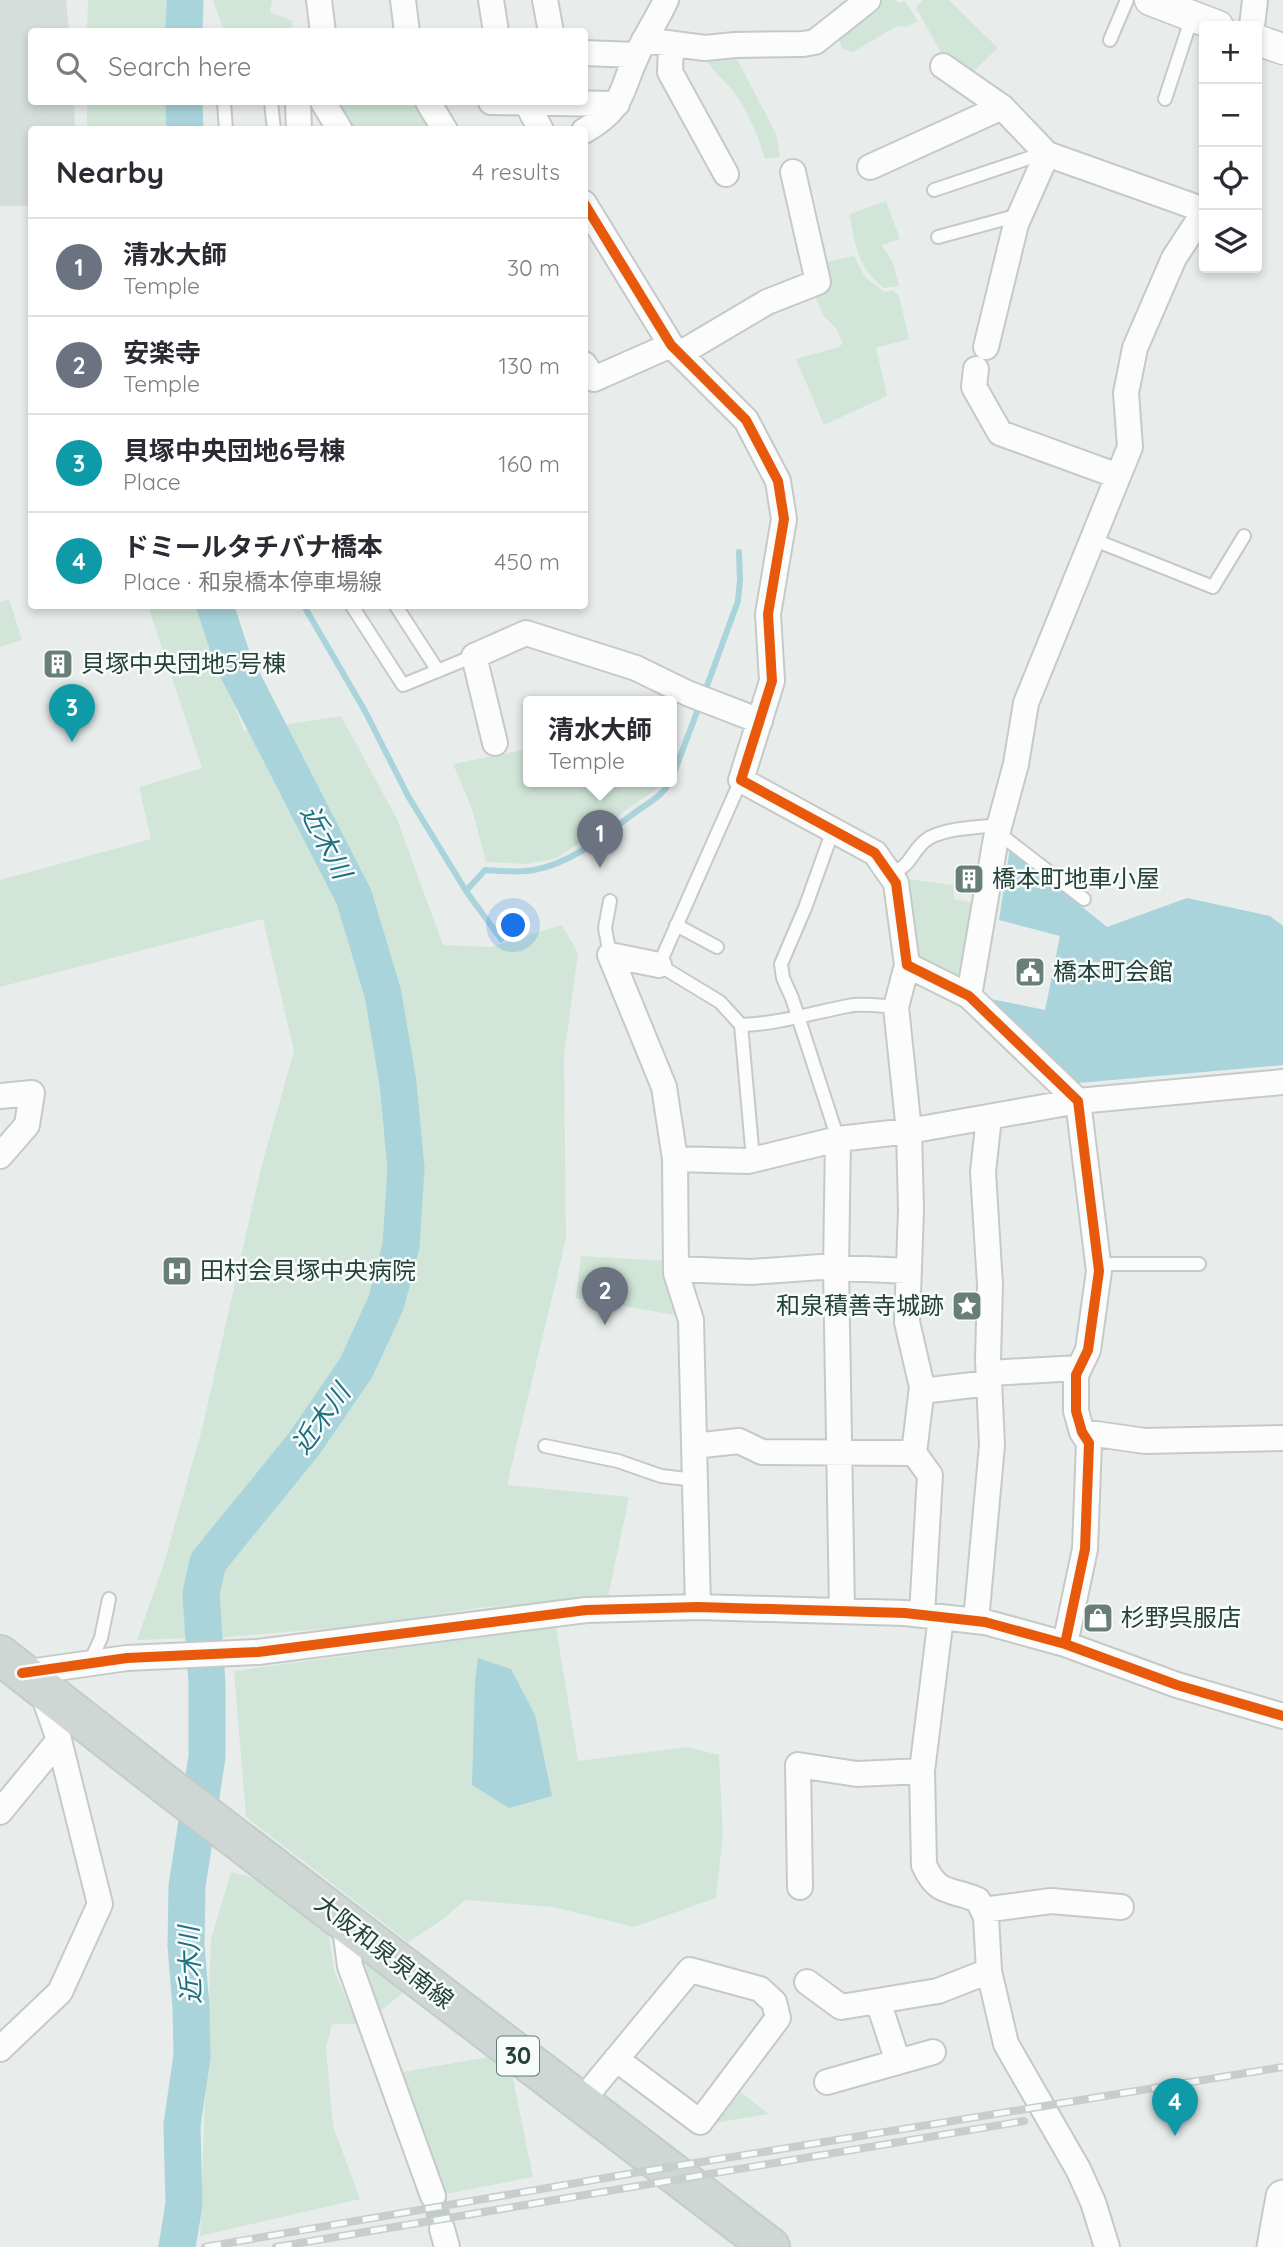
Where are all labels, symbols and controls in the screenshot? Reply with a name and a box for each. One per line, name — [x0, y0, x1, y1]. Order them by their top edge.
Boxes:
map controls — [1199, 21, 1262, 273]
button: + — [1199, 21, 1262, 84]
search box — [28, 28, 588, 105]
icon: search — [52, 48, 90, 86]
text: Search here — [108, 50, 252, 83]
button: − — [1199, 84, 1262, 147]
button: locate — [1199, 147, 1262, 210]
text: Nearby — [56, 153, 164, 191]
text: 4 results — [472, 157, 560, 186]
button: layers — [1199, 210, 1262, 273]
text: 清水大師 — [123, 238, 227, 271]
text: 1 — [75, 253, 83, 282]
text: 30 m — [507, 253, 560, 282]
text: Temple — [123, 271, 200, 300]
text: 安楽寺 — [123, 336, 201, 369]
text: 2 — [72, 351, 86, 380]
text: 130 m — [498, 351, 560, 380]
text: Temple — [123, 369, 200, 398]
text: 貝塚中央団地6号棟 — [123, 434, 345, 467]
text: 3 — [73, 449, 85, 478]
text: 160 m — [498, 449, 560, 478]
text: Place — [123, 467, 181, 496]
text: ドミールタチバナ橋本 — [123, 530, 383, 563]
text: 4 — [72, 547, 86, 576]
text: 450 m — [494, 547, 560, 576]
text: Place · 和泉橋本停車場線 — [123, 567, 382, 596]
building icon: 貝塚中央団地5号棟 — [41, 647, 75, 681]
place label: 貝塚中央団地5号棟 — [81, 648, 286, 678]
pin: 3 — [49, 684, 95, 742]
popup — [523, 696, 677, 787]
text: 清水大師 — [548, 713, 652, 746]
text: Temple — [548, 746, 625, 775]
water label: 近木川 — [294, 800, 360, 887]
pin: 1 — [577, 810, 623, 868]
building icon: 橋本町地車小屋 — [952, 862, 986, 896]
place label: 橋本町地車小屋 — [992, 863, 1160, 893]
your location — [496, 908, 530, 942]
public building icon: 橋本町会館 — [1013, 955, 1047, 989]
place label: 橋本町会館 — [1053, 956, 1173, 986]
hospital icon: 田村会貝塚中央病院 — [160, 1254, 194, 1288]
place label: 田村会貝塚中央病院 — [200, 1255, 416, 1285]
pin: 2 — [582, 1267, 628, 1325]
place icon: 和泉積善寺城跡 — [950, 1289, 984, 1323]
place label: 和泉積善寺城跡 — [776, 1290, 944, 1320]
water label: 近木川 — [284, 1375, 359, 1460]
shop icon: 杉野呉服店 — [1081, 1601, 1115, 1635]
place label: 杉野呉服店 — [1121, 1602, 1241, 1632]
street label: 大阪和泉泉南線 — [309, 1888, 460, 2015]
water label: 近木川 — [172, 1922, 207, 2005]
road number: 30 — [497, 2036, 539, 2076]
pin: 4 — [1152, 2078, 1198, 2136]

